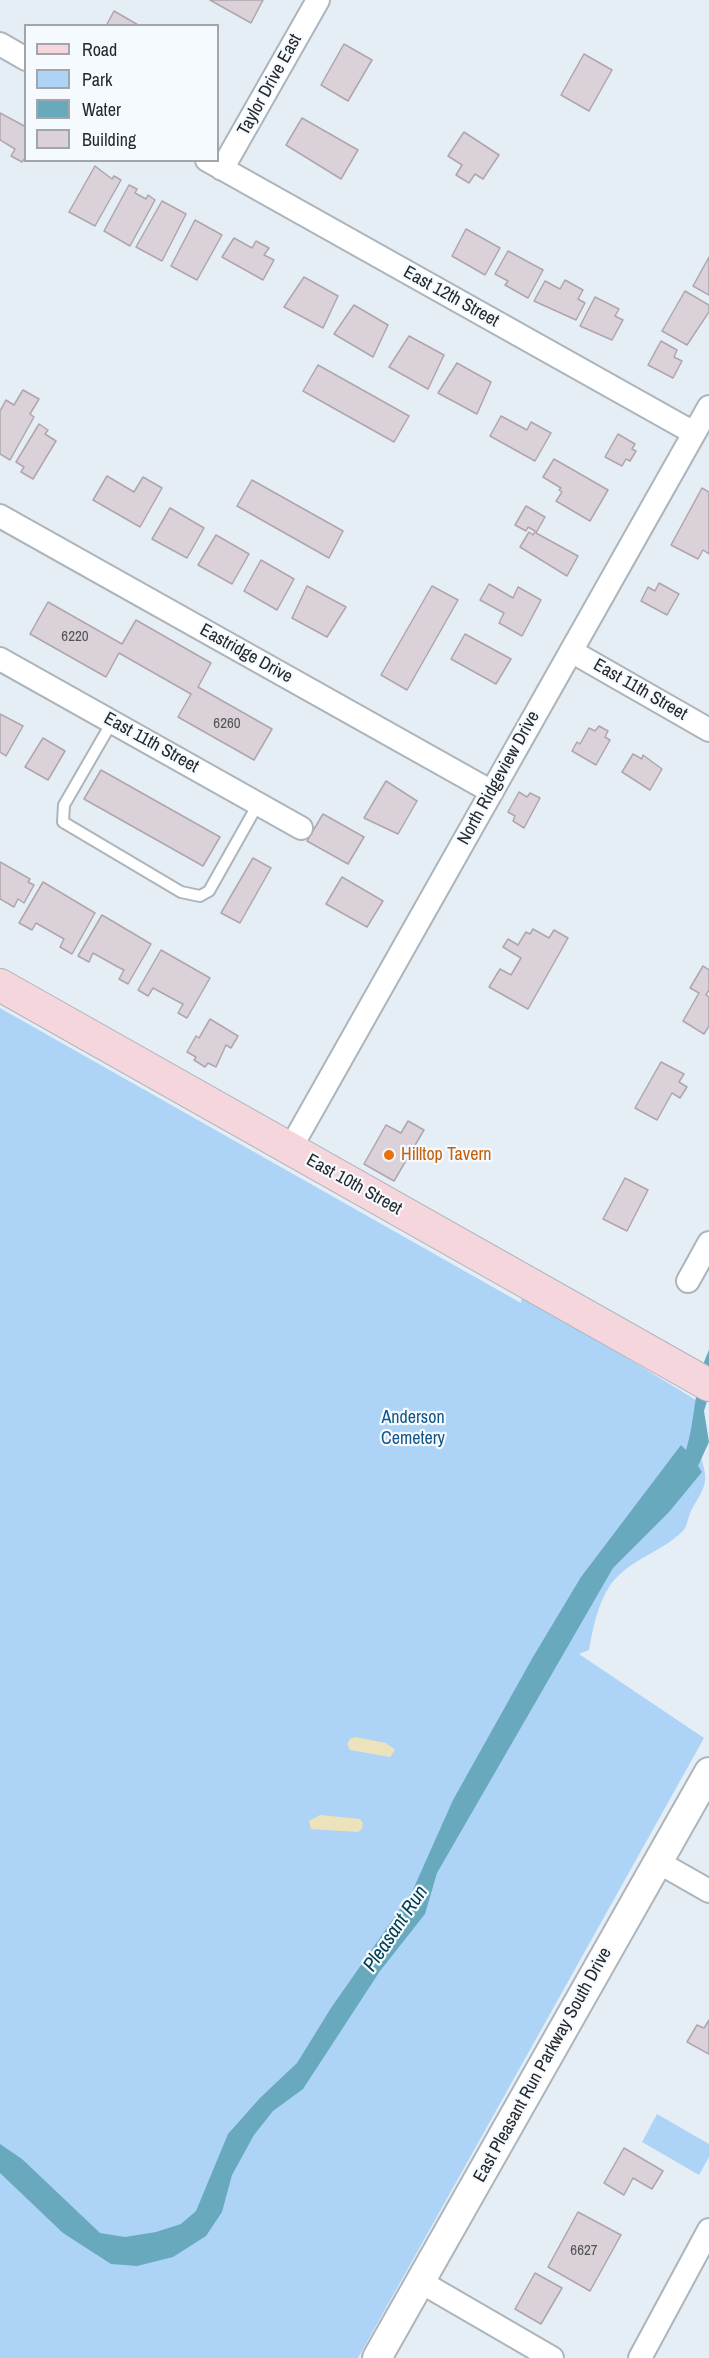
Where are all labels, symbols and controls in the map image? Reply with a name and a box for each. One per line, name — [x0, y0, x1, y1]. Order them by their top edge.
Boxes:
legend — [24, 24, 219, 162]
street label: Taylor Drive East — [233, 30, 307, 140]
text: Road — [82, 37, 117, 62]
text: Park — [82, 67, 112, 92]
text: Water — [82, 97, 121, 122]
text: Building — [82, 127, 136, 152]
street label: East 12th Street — [399, 262, 503, 332]
street label: Eastridge Drive — [196, 620, 296, 688]
house number: 6220 — [61, 628, 89, 646]
street label: East 11th Street — [589, 654, 691, 726]
street label: North Ridgeview Drive — [453, 707, 545, 849]
street label: East 11th Street — [100, 708, 202, 778]
house number: 6260 — [213, 715, 241, 733]
place label: Hilltop Tavern — [401, 1144, 492, 1166]
marker: Hilltop Tavern — [382, 1148, 396, 1162]
street label: East 10th Street — [302, 1150, 406, 1220]
park label: Anderson Cemetery — [381, 1407, 445, 1450]
water label: Pleasant Run — [359, 1881, 433, 1977]
street label: East Pleasant Run Parkway South Drive — [469, 1944, 617, 2186]
house number: 6627 — [570, 2242, 598, 2260]

